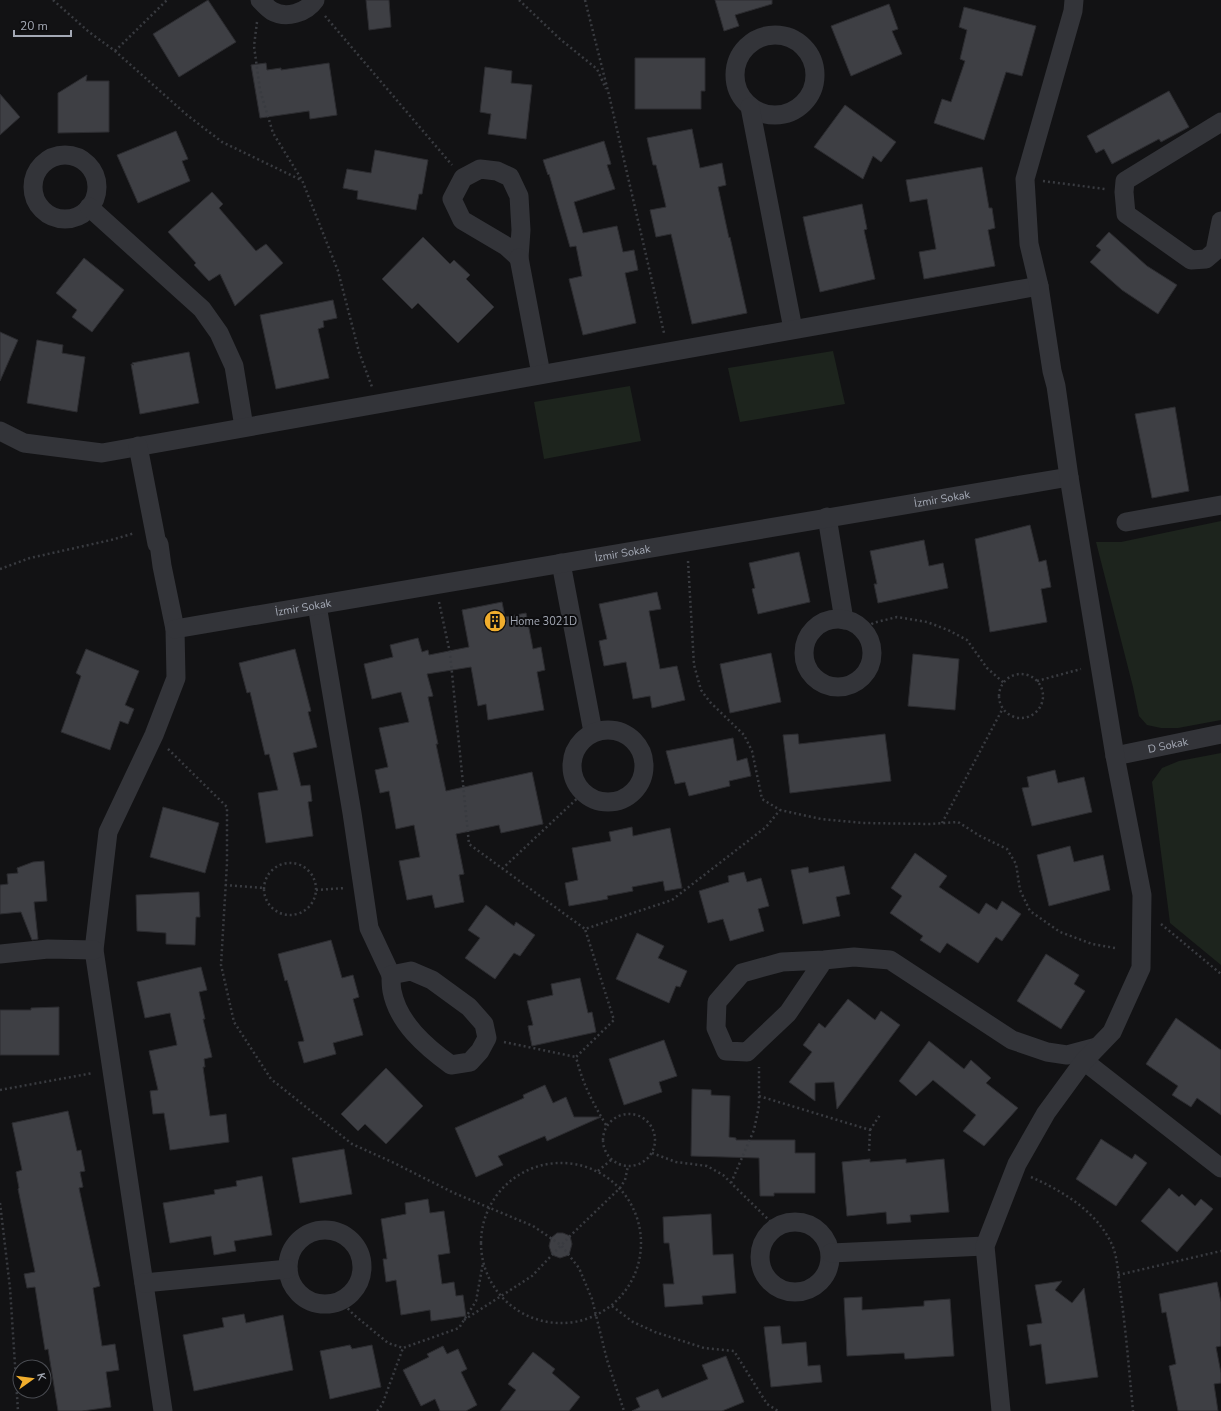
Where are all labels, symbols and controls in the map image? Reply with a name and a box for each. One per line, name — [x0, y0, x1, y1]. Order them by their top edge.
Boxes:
scale bar — [14, 12, 71, 38]
text: 20 m — [20, 18, 48, 34]
street label: İzmir Sokak — [913, 487, 972, 511]
street label: İzmir Sokak — [594, 541, 652, 566]
street label: İzmir Sokak — [274, 596, 333, 620]
building icon: Home 3021D — [482, 608, 508, 634]
place label: Home 3021D — [510, 614, 577, 629]
street label: D Sokak — [1147, 734, 1190, 757]
north arrow — [12, 1359, 52, 1399]
text: K — [33, 1371, 50, 1383]

